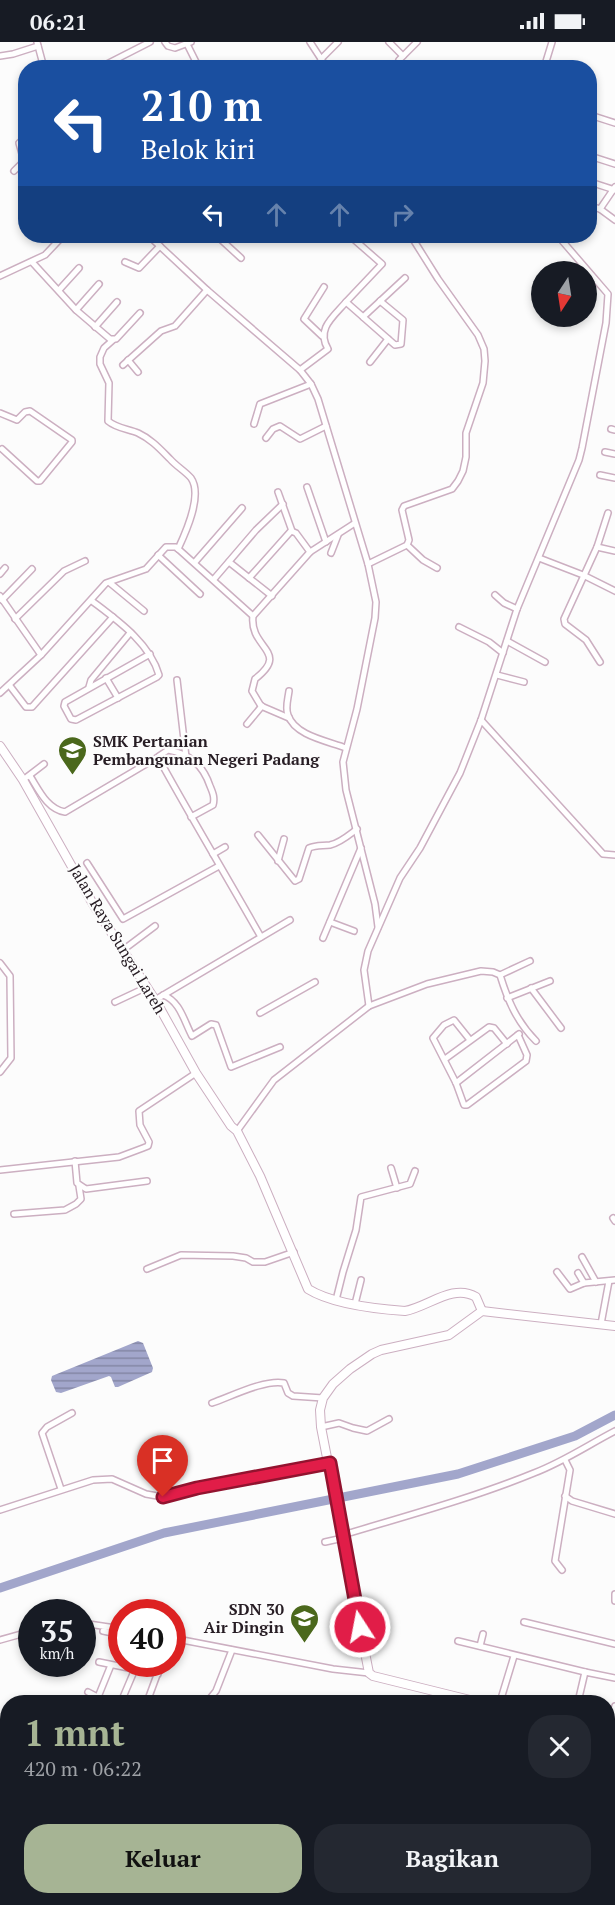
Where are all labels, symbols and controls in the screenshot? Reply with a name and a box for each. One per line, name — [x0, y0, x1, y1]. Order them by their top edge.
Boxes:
text: 06:21 — [30, 7, 87, 36]
text: 210 m — [141, 77, 262, 133]
icon: left — [42, 84, 120, 162]
text: Belok kiri — [141, 131, 255, 167]
icon: left — [197, 198, 230, 231]
icon: ahead — [260, 198, 293, 231]
icon: ahead — [323, 198, 356, 231]
icon: right — [386, 198, 419, 231]
north arrow — [531, 261, 597, 327]
map controls — [531, 261, 597, 327]
place label: SMK Pertanian Pembangunan Negeri Padang — [93, 730, 320, 770]
school or university icon: SMK Pertanian Pembangunan Negeri Padang — [56, 734, 88, 776]
street label: Jalan Raya Sungai Lareh — [65, 860, 172, 1018]
pin — [137, 1435, 188, 1497]
icon: arrive — [146, 1444, 179, 1477]
position arrow — [328, 1595, 392, 1659]
place label: SDN 30 Air Dingin — [204, 1598, 285, 1638]
speed limit sign: 40 — [108, 1599, 186, 1677]
school or university icon: SDN 30 Air Dingin — [289, 1602, 321, 1644]
text: 35 — [40, 1611, 74, 1651]
text: km/h — [40, 1643, 74, 1663]
text: 1 mnt — [24, 1709, 125, 1756]
button: close — [528, 1715, 591, 1778]
text: 420 m · 06:22 — [24, 1755, 142, 1782]
button: Keluar — [24, 1824, 302, 1893]
button: Bagikan — [314, 1824, 591, 1893]

